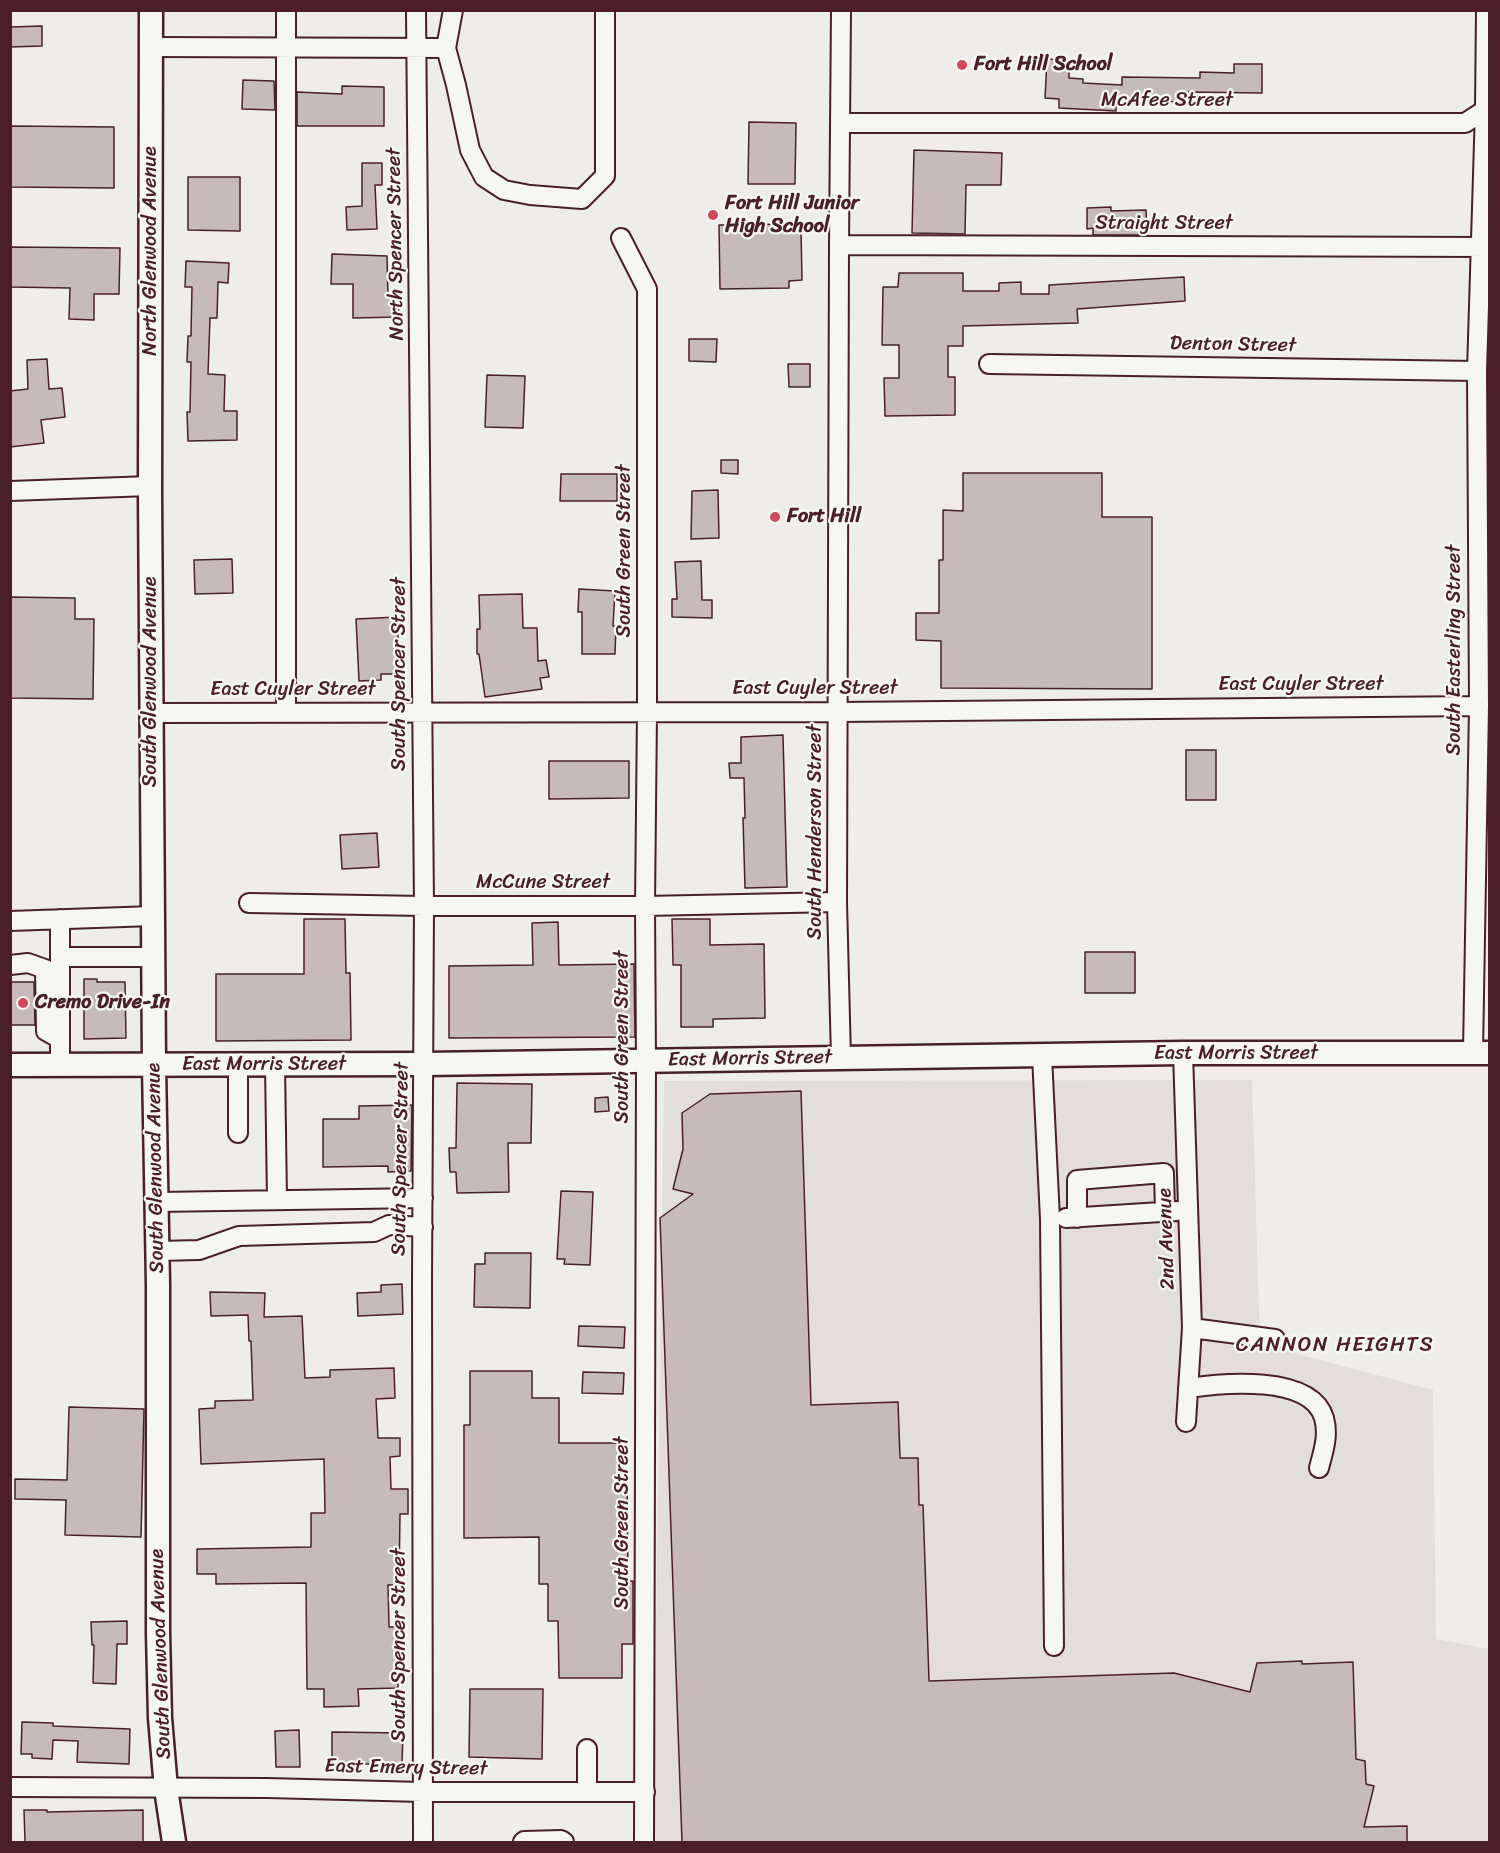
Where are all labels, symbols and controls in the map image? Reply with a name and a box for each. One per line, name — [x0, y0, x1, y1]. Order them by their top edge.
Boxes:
place label: Fort Hill School — [974, 53, 1113, 77]
marker: Fort Hill School — [955, 58, 969, 72]
street label: McAfee Street — [1101, 89, 1233, 113]
street label: North Glenwood Avenue — [139, 146, 163, 356]
street label: North Spencer Street — [382, 148, 410, 340]
place label: Fort Hill Junior High School — [725, 192, 859, 239]
marker: Fort Hill Junior High School — [706, 208, 720, 222]
street label: Straight Street — [1095, 212, 1233, 236]
street label: Denton Street — [1170, 332, 1296, 358]
street label: South Green Street — [613, 464, 637, 638]
place label: Fort Hill — [787, 505, 861, 529]
marker: Fort Hill — [768, 510, 782, 524]
street label: South Easterling Street — [1443, 545, 1467, 755]
street label: South Glenwood Avenue — [139, 577, 163, 787]
street label: South Spencer Street — [388, 577, 412, 771]
street label: East Cuyler Street — [1218, 673, 1384, 697]
street label: East Cuyler Street — [732, 677, 898, 701]
street label: East Cuyler Street — [210, 678, 376, 702]
street label: South Henderson Street — [804, 724, 828, 940]
street label: McCune Street — [476, 871, 610, 895]
street label: South Green Street — [611, 950, 635, 1124]
place label: Cremo Drive-In — [35, 991, 170, 1015]
marker: Cremo Drive-In — [16, 996, 30, 1010]
street label: East Morris Street — [1154, 1042, 1318, 1066]
street label: East Morris Street — [668, 1046, 832, 1072]
street label: East Morris Street — [182, 1053, 346, 1077]
street label: South Spencer Street — [387, 1062, 415, 1256]
street label: South Glenwood Avenue — [142, 1063, 170, 1273]
street label: 2nd Avenue — [1153, 1188, 1181, 1290]
district label: CANNON HEIGHTS — [1237, 1333, 1433, 1359]
street label: South Green Street — [611, 1436, 635, 1610]
street label: South Glenwood Avenue — [145, 1548, 177, 1760]
street label: South Spencer Street — [388, 1548, 412, 1742]
street label: East Emery Street — [324, 1755, 488, 1781]

